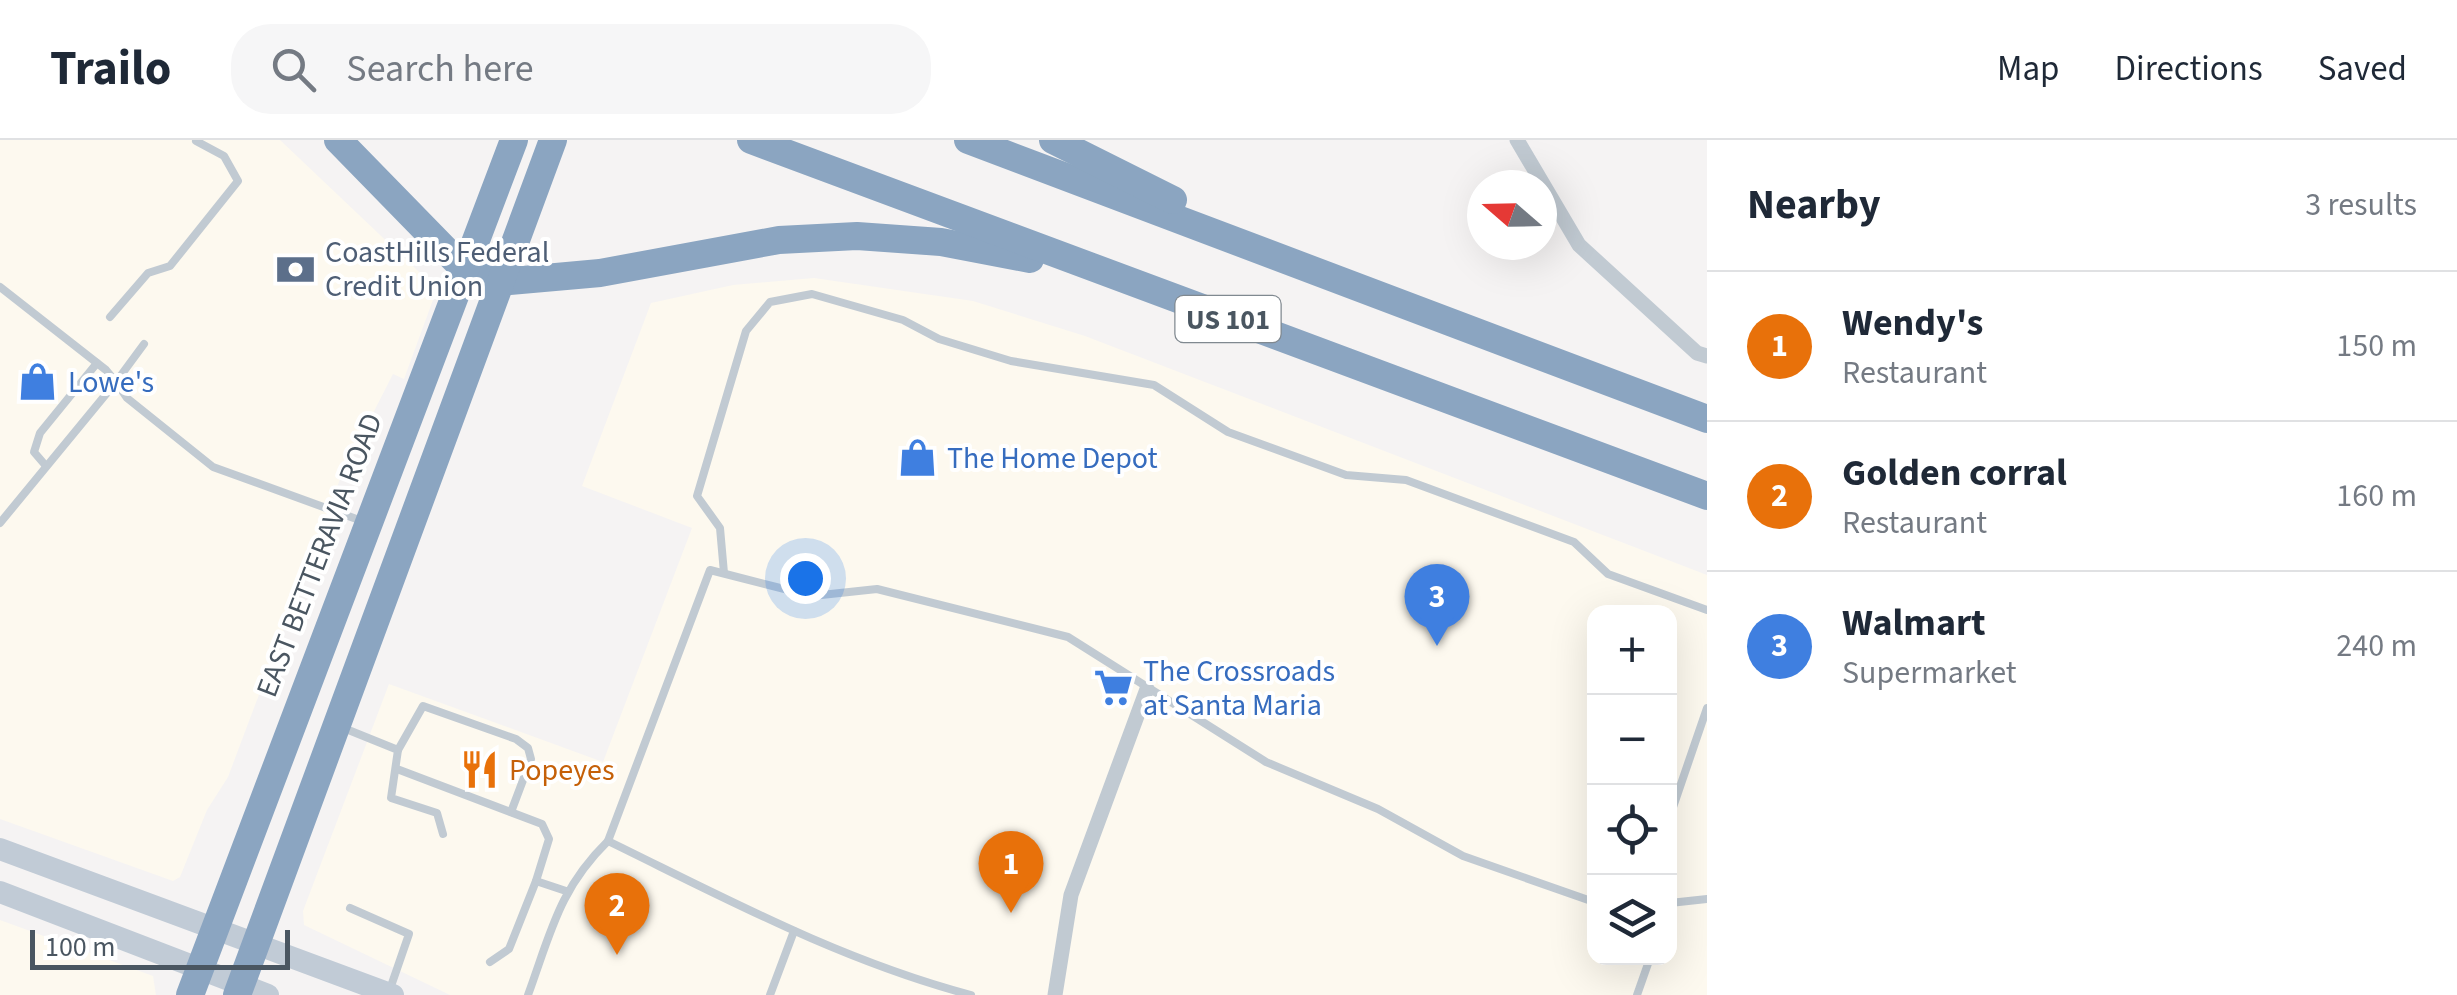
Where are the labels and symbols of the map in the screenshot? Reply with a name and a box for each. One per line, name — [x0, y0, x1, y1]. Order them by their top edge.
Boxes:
north arrow — [1467, 170, 1557, 260]
place label: CoastHills Federal Credit Union — [325, 231, 549, 308]
bank icon: CoastHills Federal Credit Union — [274, 248, 316, 290]
road number: US 101 — [1176, 296, 1280, 342]
shop icon: Lowe's — [17, 361, 59, 403]
place label: Lowe's — [68, 361, 154, 404]
street label: EAST BETTERAVIA ROAD — [245, 407, 393, 703]
shop icon: The Home Depot — [896, 437, 938, 479]
place label: The Home Depot — [947, 437, 1158, 480]
your location — [780, 553, 831, 604]
pin: 3 — [1404, 564, 1470, 646]
place label: The Crossroads at Santa Maria — [1143, 650, 1335, 727]
supermarket icon: The Crossroads at Santa Maria — [1092, 667, 1134, 709]
restaurant icon: Popeyes — [458, 749, 500, 791]
place label: Popeyes — [509, 749, 615, 792]
pin: 1 — [978, 830, 1044, 913]
pin: 2 — [584, 872, 650, 955]
scale bar — [30, 925, 290, 970]

